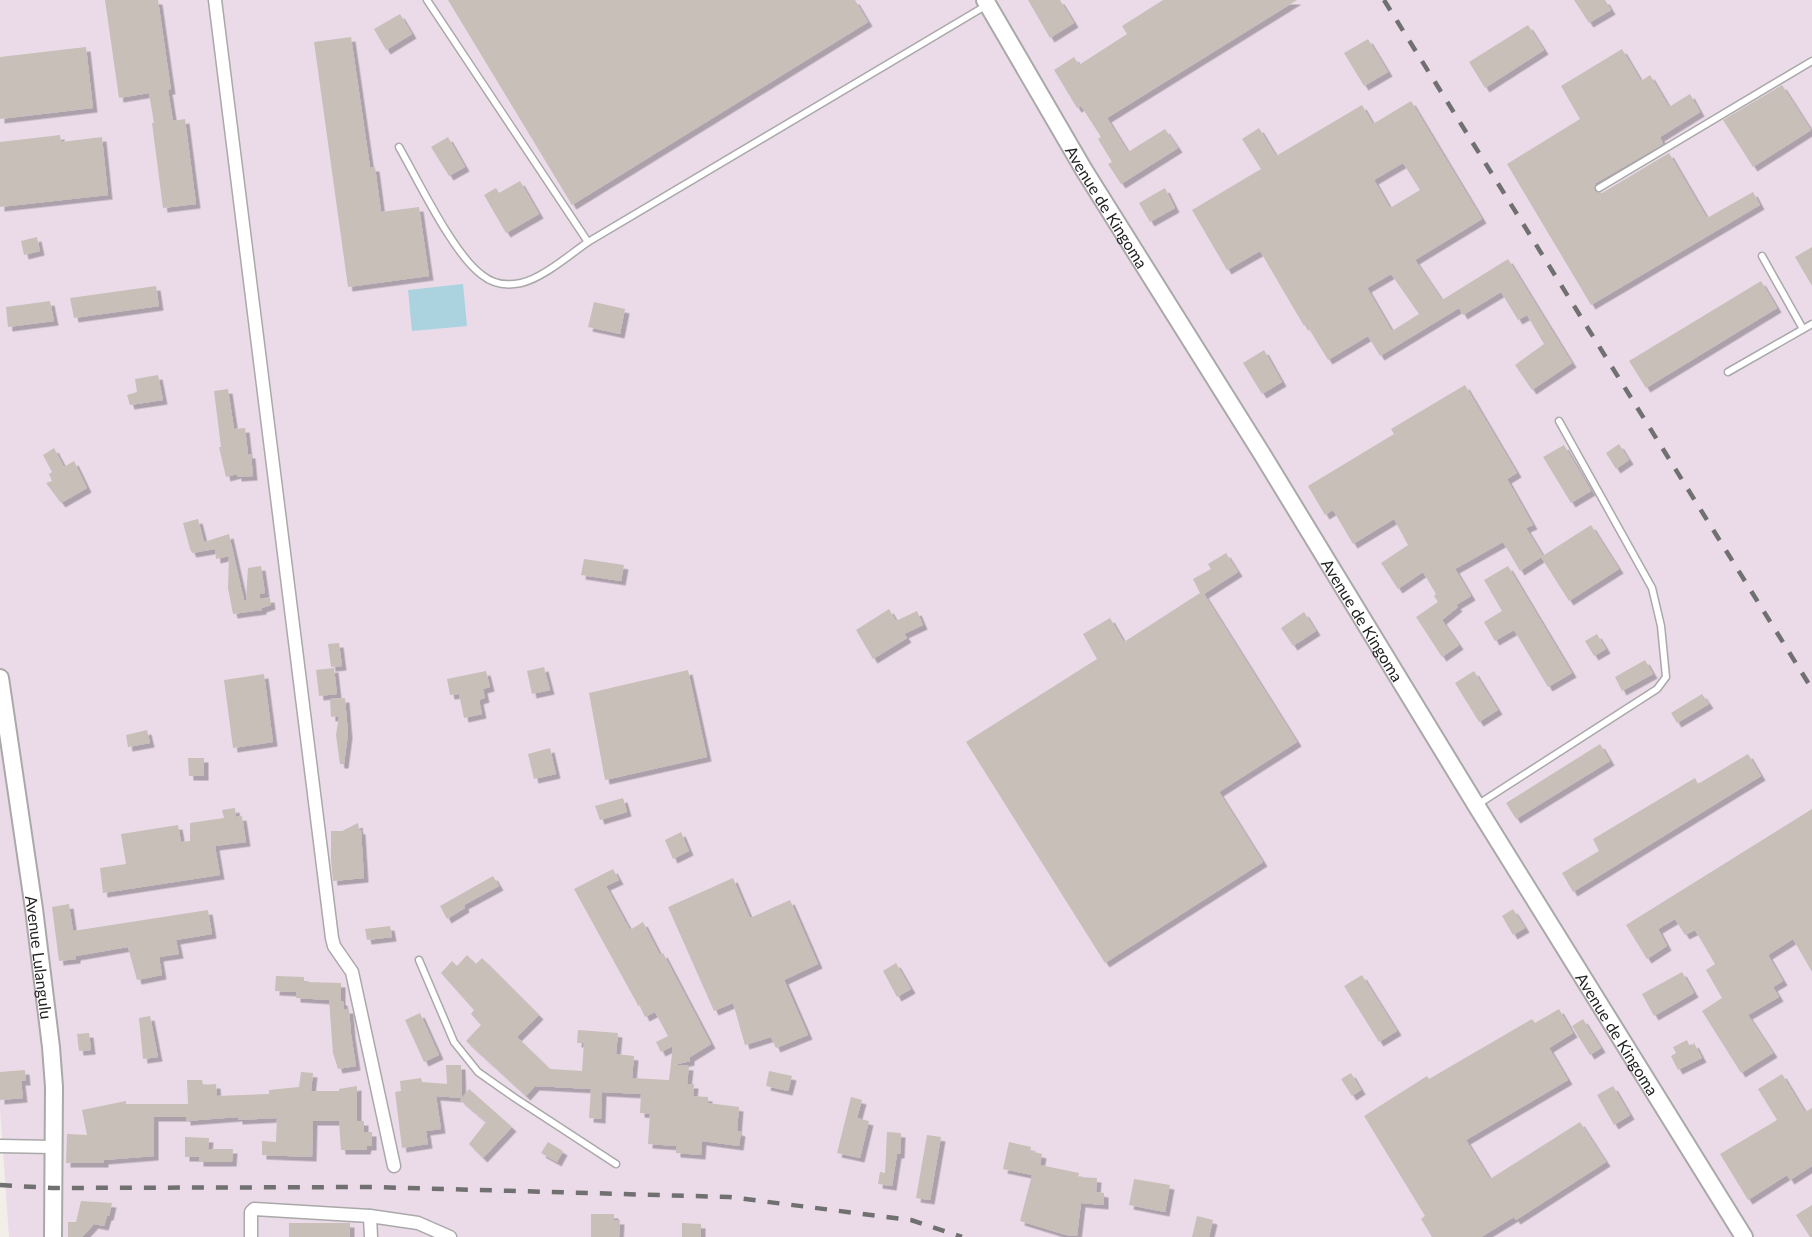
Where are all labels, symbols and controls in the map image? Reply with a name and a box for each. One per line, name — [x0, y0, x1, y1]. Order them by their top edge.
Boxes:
street label: Avenue de Kingoma — [1062, 142, 1152, 271]
street label: Avenue de Kingoma — [1318, 555, 1408, 685]
street label: Avenue Lulangulu — [23, 894, 57, 1020]
street label: Avenue de Kingoma — [1573, 969, 1663, 1098]

